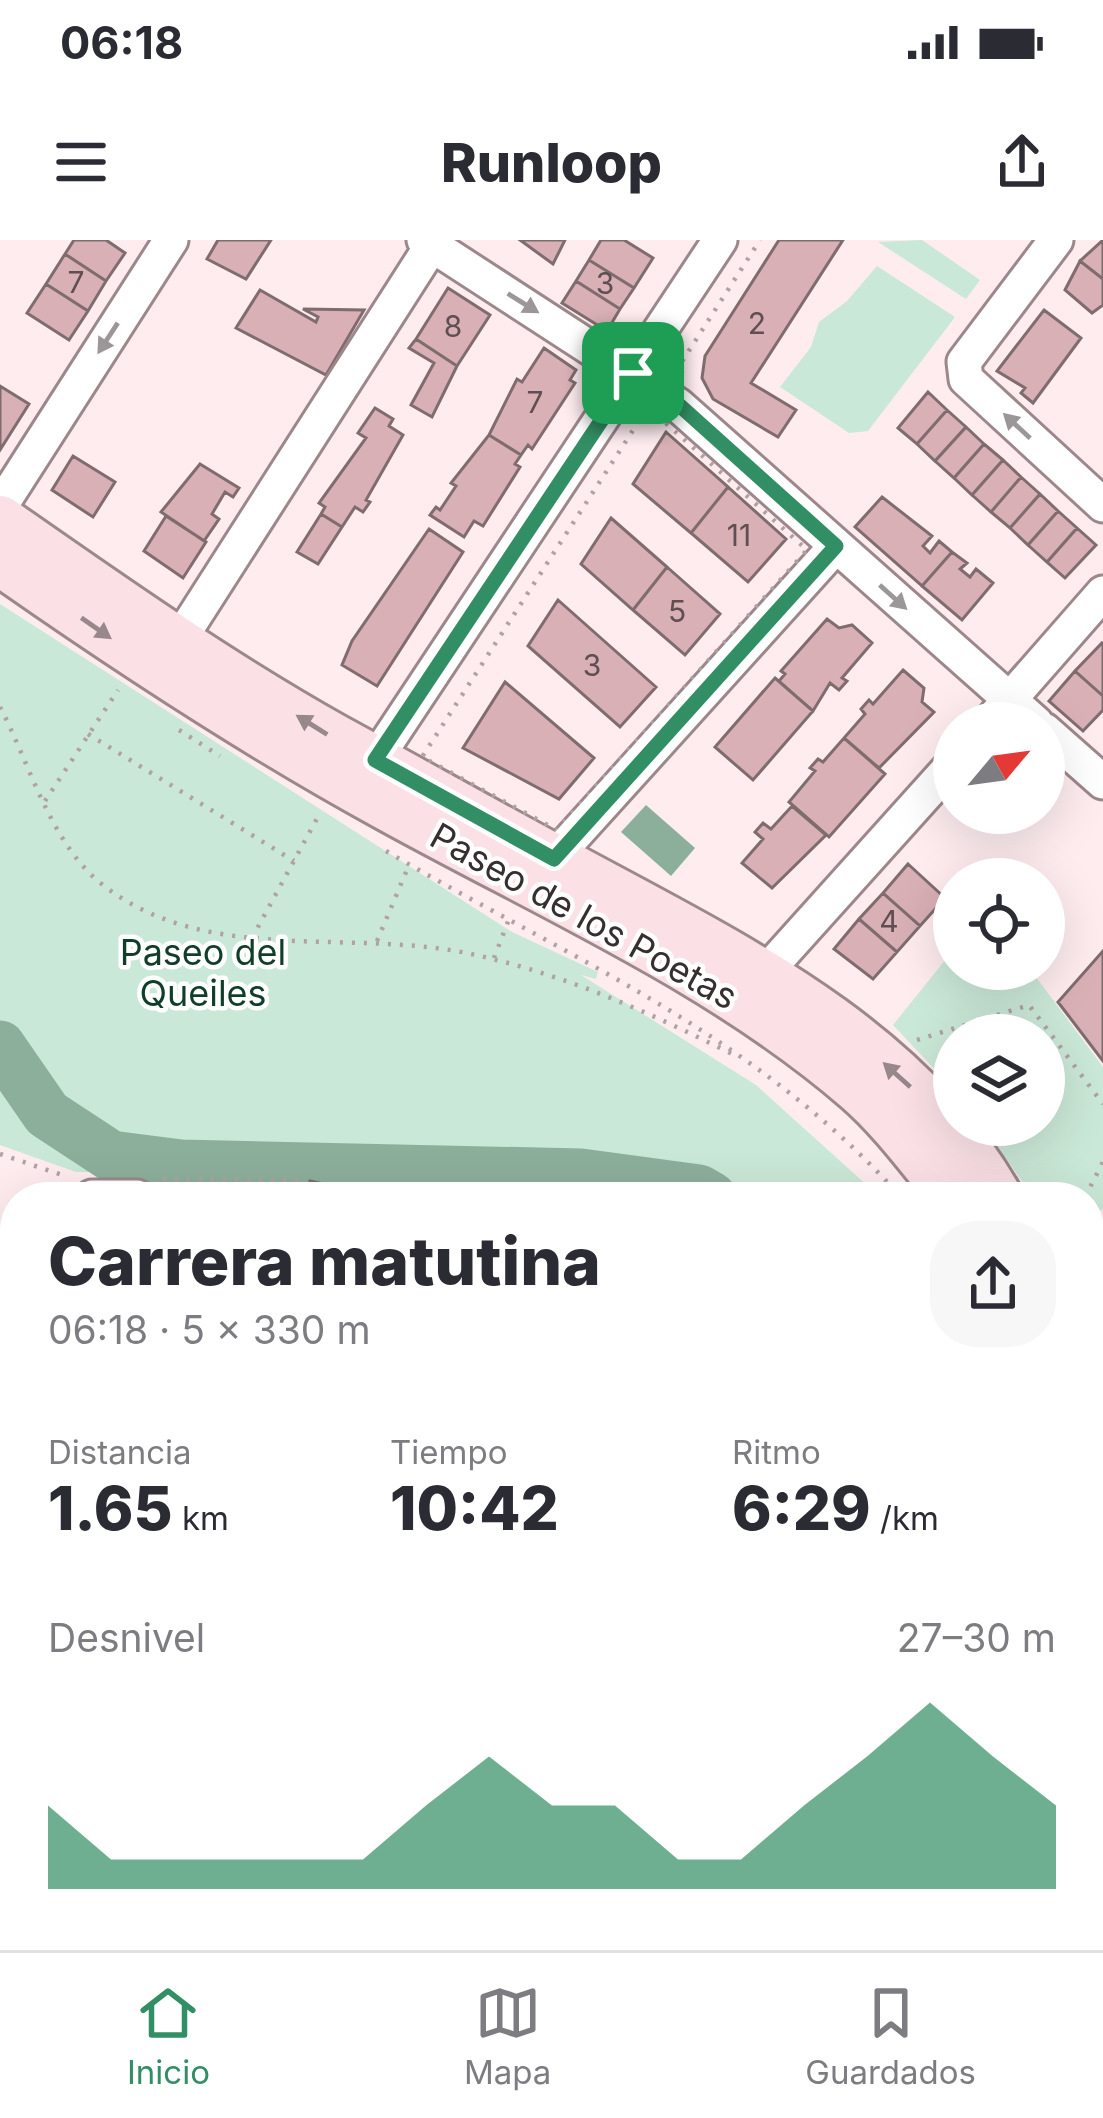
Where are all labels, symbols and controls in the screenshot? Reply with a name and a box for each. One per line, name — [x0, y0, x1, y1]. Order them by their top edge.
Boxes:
text: 06:18 — [60, 15, 183, 70]
icon: menu — [48, 129, 114, 195]
icon: share — [989, 129, 1055, 195]
text: Runloop — [441, 130, 662, 195]
house number: 7 — [68, 264, 84, 300]
house number: 3 — [596, 265, 614, 301]
one-way arrow — [506, 292, 540, 313]
house number: 2 — [748, 305, 766, 341]
house number: 8 — [444, 308, 462, 344]
one-way arrow — [98, 322, 120, 355]
pin — [582, 322, 684, 424]
icon: arrive — [600, 340, 666, 406]
house number: 7 — [527, 384, 543, 420]
one-way arrow — [1003, 413, 1032, 440]
house number: 11 — [727, 517, 751, 553]
one-way arrow — [879, 583, 908, 610]
house number: 5 — [668, 593, 686, 629]
one-way arrow — [79, 616, 112, 639]
house number: 3 — [583, 647, 601, 683]
north arrow — [933, 702, 1065, 834]
map controls — [933, 702, 1065, 1146]
one-way arrow — [295, 715, 329, 736]
street label: Paseo de los Poetas — [423, 813, 745, 1019]
button: locate — [933, 858, 1065, 990]
house number: 4 — [879, 903, 899, 939]
park label: Paseo del Queiles — [120, 930, 286, 1015]
button: layers — [933, 1014, 1065, 1146]
one-way arrow — [883, 1062, 912, 1089]
text: Carrera matutina — [48, 1221, 601, 1301]
button: share — [930, 1221, 1056, 1347]
text: 06:18 · 5 × 330 m — [48, 1306, 371, 1353]
text: Distancia — [48, 1432, 192, 1472]
text: Tiempo — [390, 1432, 507, 1472]
text: Ritmo — [732, 1432, 821, 1472]
text: 1.65 — [48, 1472, 173, 1544]
text: 10:42 — [390, 1472, 559, 1544]
text: 6:29 — [732, 1472, 871, 1544]
text: km — [173, 1498, 229, 1538]
text: /km — [871, 1498, 939, 1538]
text: Desnivel — [48, 1614, 205, 1661]
text: 27–30 m — [897, 1614, 1056, 1661]
tab: Inicio — [127, 1980, 210, 2092]
tab: Mapa — [464, 1980, 551, 2092]
tab: Guardados — [805, 1980, 976, 2092]

